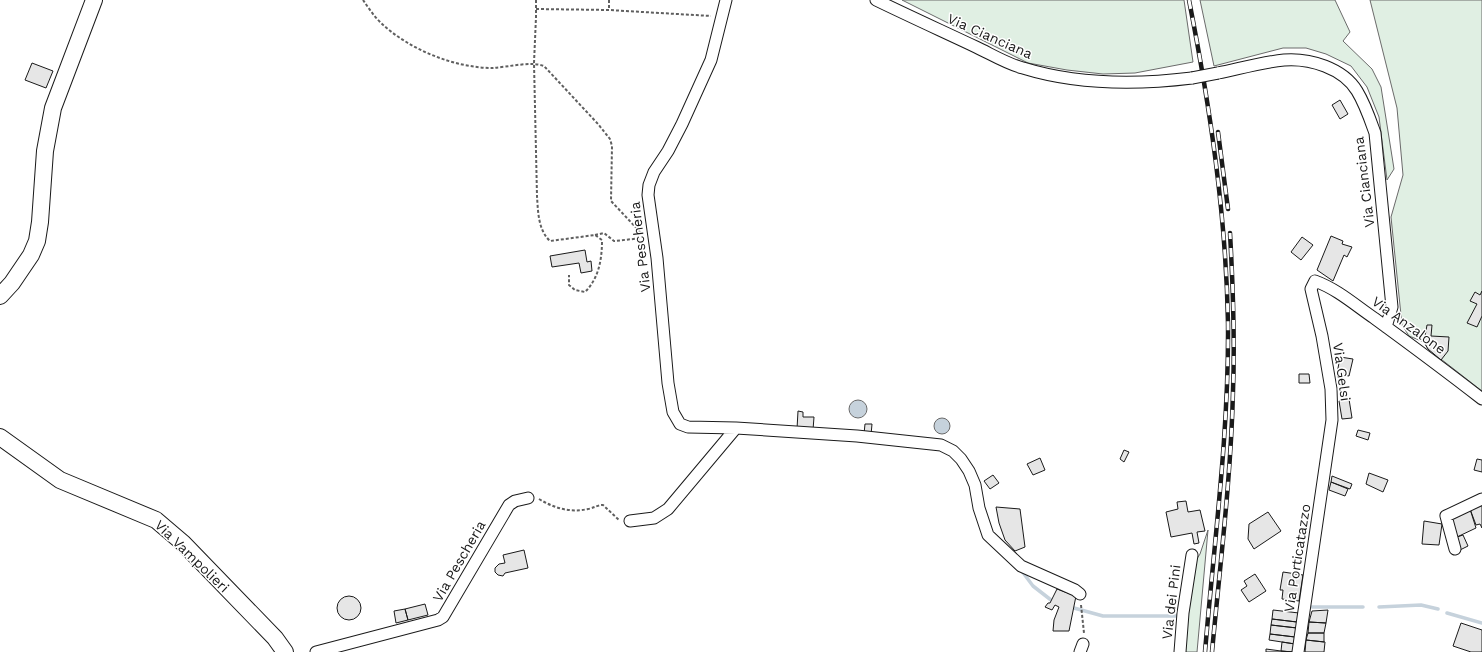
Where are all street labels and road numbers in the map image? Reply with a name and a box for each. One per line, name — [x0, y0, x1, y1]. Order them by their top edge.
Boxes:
street label: Via Cianciana — [945, 10, 1035, 62]
street label: Via Cianciana — [1350, 136, 1377, 228]
street label: Via Pescheria — [627, 201, 653, 293]
street label: Via Anzalone — [1369, 293, 1449, 357]
street label: Via Gelsi — [1330, 342, 1354, 402]
street label: Via Porticatazzo — [1281, 503, 1313, 613]
street label: Via Vampolieri — [152, 517, 232, 595]
street label: Via Pescheria — [429, 518, 489, 604]
street label: Via dei Pini — [1158, 564, 1184, 640]

